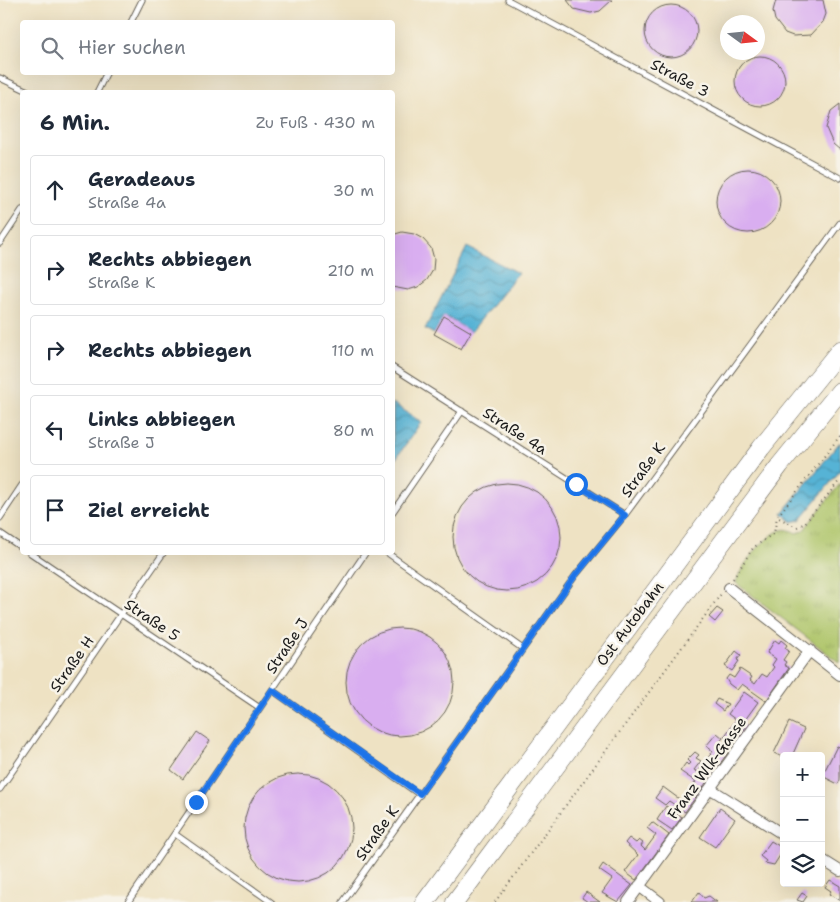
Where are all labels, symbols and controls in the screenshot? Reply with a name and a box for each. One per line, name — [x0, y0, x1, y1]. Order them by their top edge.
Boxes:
north arrow — [720, 15, 765, 60]
search box — [20, 20, 395, 75]
icon: search — [38, 34, 66, 62]
text: Hier suchen — [78, 35, 186, 60]
street label: Straße 3 — [647, 54, 713, 102]
text: 6 Min. — [40, 109, 110, 137]
text: Zu Fuß · 430 m — [256, 112, 375, 133]
text: Geradeaus — [88, 167, 195, 192]
icon: ahead — [41, 176, 69, 204]
text: 30 m — [333, 180, 374, 201]
text: Straße 4a — [88, 192, 166, 213]
text: Rechts abbiegen — [88, 247, 252, 272]
icon: right — [41, 256, 69, 284]
text: 210 m — [327, 260, 374, 281]
text: Straße K — [88, 272, 155, 293]
icon: right — [41, 336, 69, 364]
text: Rechts abbiegen — [88, 338, 252, 363]
text: 110 m — [331, 340, 374, 361]
street label: Straße 4a — [479, 403, 552, 460]
text: Links abbiegen — [88, 407, 235, 432]
icon: left — [41, 416, 69, 444]
text: 80 m — [333, 420, 374, 441]
text: Straße J — [88, 432, 155, 453]
street label: Straße K — [616, 438, 670, 501]
route start — [565, 473, 588, 496]
icon: arrive — [41, 496, 69, 524]
text: Ziel erreicht — [88, 498, 209, 523]
street label: Ost Autobahn — [592, 578, 668, 670]
street label: Straße 5 — [120, 594, 184, 646]
street label: Straße J — [261, 615, 313, 677]
street label: Straße H — [45, 632, 99, 696]
street label: Franz Wlk-Gasse — [663, 713, 751, 823]
map controls — [780, 752, 825, 887]
button: + — [780, 752, 825, 797]
route end — [185, 791, 208, 814]
button: − — [780, 797, 825, 842]
street label: Straße K — [351, 801, 403, 865]
button: layers — [780, 842, 825, 887]

